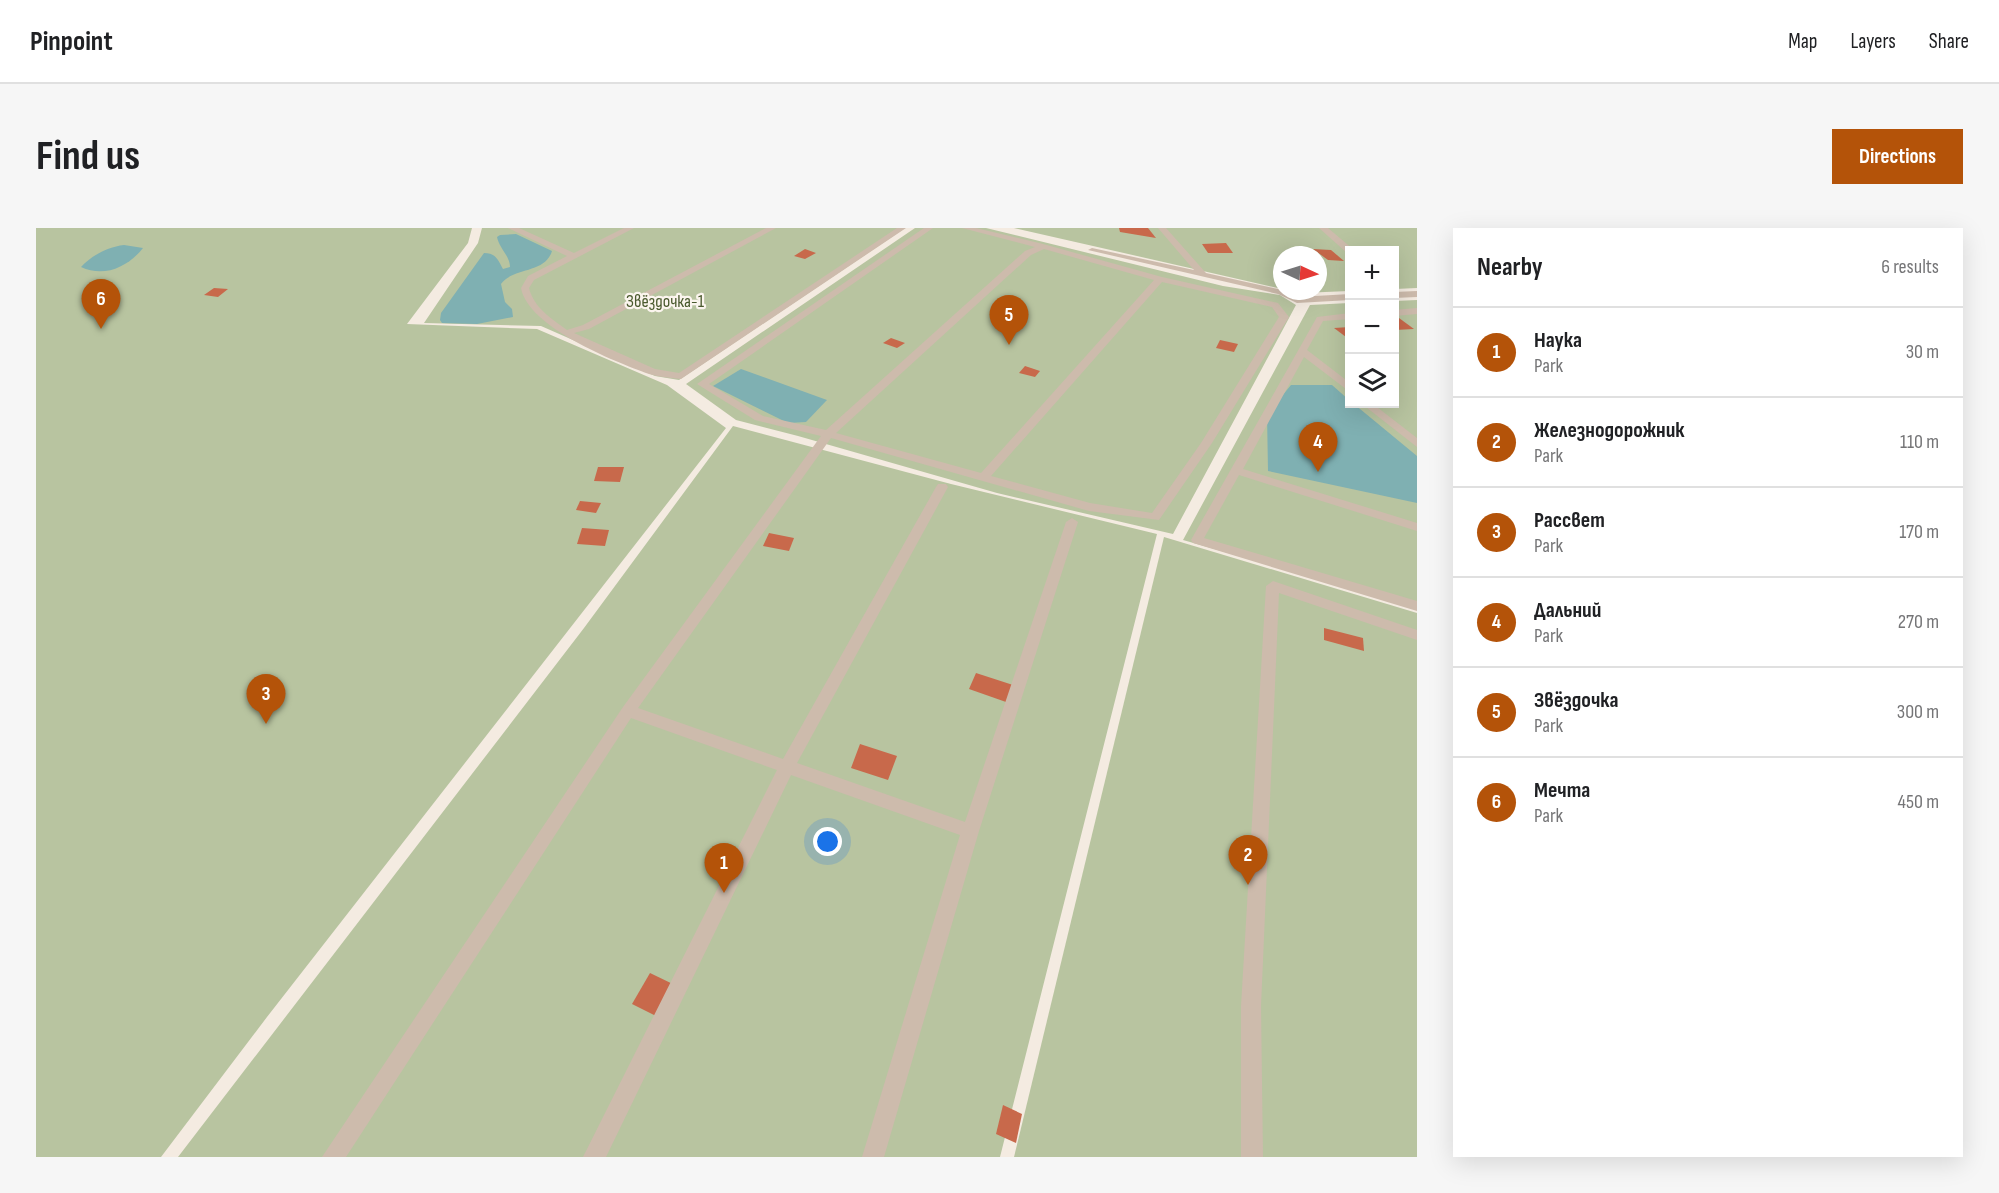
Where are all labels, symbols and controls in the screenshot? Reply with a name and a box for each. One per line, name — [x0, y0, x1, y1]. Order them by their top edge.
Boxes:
text: Pinpoint — [30, 25, 113, 58]
text: Map — [1788, 29, 1817, 54]
text: Layers — [1850, 29, 1896, 54]
text: Share — [1929, 29, 1969, 54]
button: Directions — [1832, 129, 1963, 184]
text: Find us — [36, 131, 140, 182]
north arrow — [1273, 246, 1327, 300]
map controls — [1345, 246, 1399, 408]
button: + — [1345, 246, 1399, 300]
text: Nearby — [1477, 252, 1543, 283]
text: 6 results — [1881, 255, 1939, 279]
pin: 6 — [82, 279, 120, 329]
park label: Звёздочка-1 — [626, 291, 705, 312]
pin: 5 — [990, 296, 1028, 345]
button: − — [1345, 300, 1399, 354]
text: Наука — [1534, 327, 1582, 354]
text: 1 — [1493, 340, 1500, 364]
text: 30 m — [1906, 340, 1939, 364]
button: layers — [1345, 354, 1399, 408]
text: Park — [1534, 354, 1563, 378]
text: Железнодорожник — [1534, 417, 1685, 444]
pin: 4 — [1298, 422, 1338, 472]
text: 2 — [1492, 430, 1501, 454]
text: 110 m — [1900, 430, 1939, 454]
text: Park — [1534, 444, 1563, 468]
text: Рассвет — [1534, 507, 1605, 534]
text: 3 — [1492, 520, 1501, 544]
text: 170 m — [1899, 520, 1939, 544]
text: Park — [1534, 534, 1563, 558]
text: Дальний — [1534, 597, 1601, 624]
text: 4 — [1492, 610, 1501, 634]
text: 270 m — [1898, 610, 1939, 634]
text: Park — [1534, 624, 1563, 648]
pin: 3 — [246, 674, 286, 724]
text: Звёздочка — [1534, 687, 1618, 714]
text: 5 — [1492, 700, 1501, 724]
text: 300 m — [1897, 700, 1939, 724]
text: Park — [1534, 714, 1563, 738]
text: Мечта — [1534, 777, 1590, 804]
text: 6 — [1492, 790, 1501, 814]
text: 450 m — [1898, 790, 1939, 814]
text: Park — [1534, 804, 1563, 828]
your location — [813, 827, 842, 856]
pin: 2 — [1228, 836, 1268, 885]
pin: 1 — [704, 844, 744, 893]

